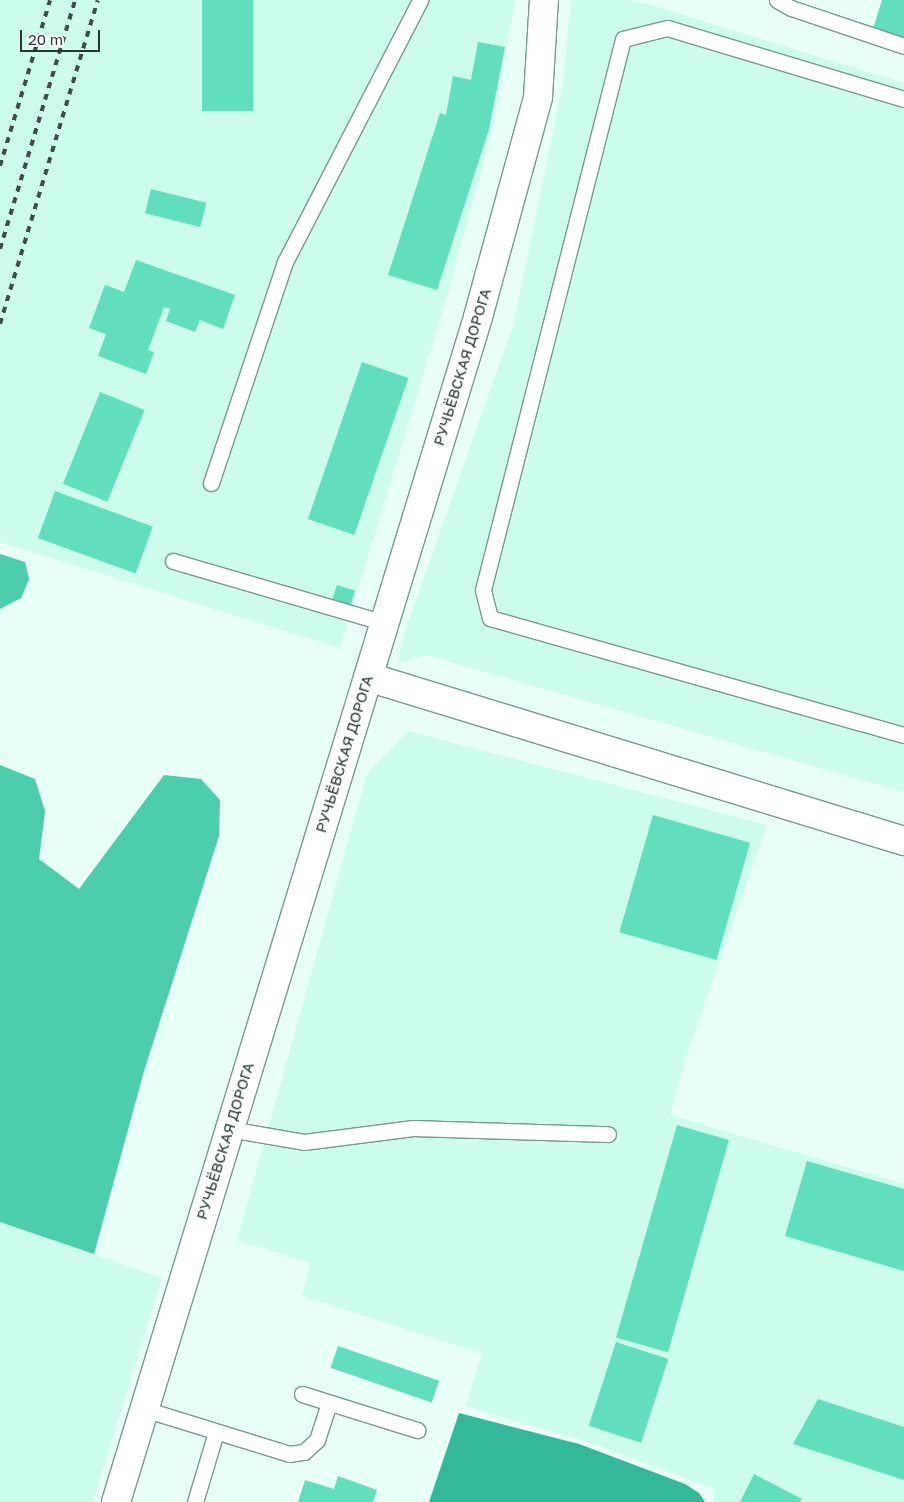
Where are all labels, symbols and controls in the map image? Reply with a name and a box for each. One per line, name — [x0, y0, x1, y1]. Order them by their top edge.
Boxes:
scale bar — [22, 20, 102, 52]
text: 20 m — [28, 30, 63, 48]
street label: РУЧЬЁВСКАЯ ДОРОГА — [429, 286, 495, 448]
street label: РУЧЬЁВСКАЯ ДОРОГА — [311, 673, 377, 835]
street label: РУЧЬЁВСКАЯ ДОРОГА — [192, 1060, 258, 1222]

